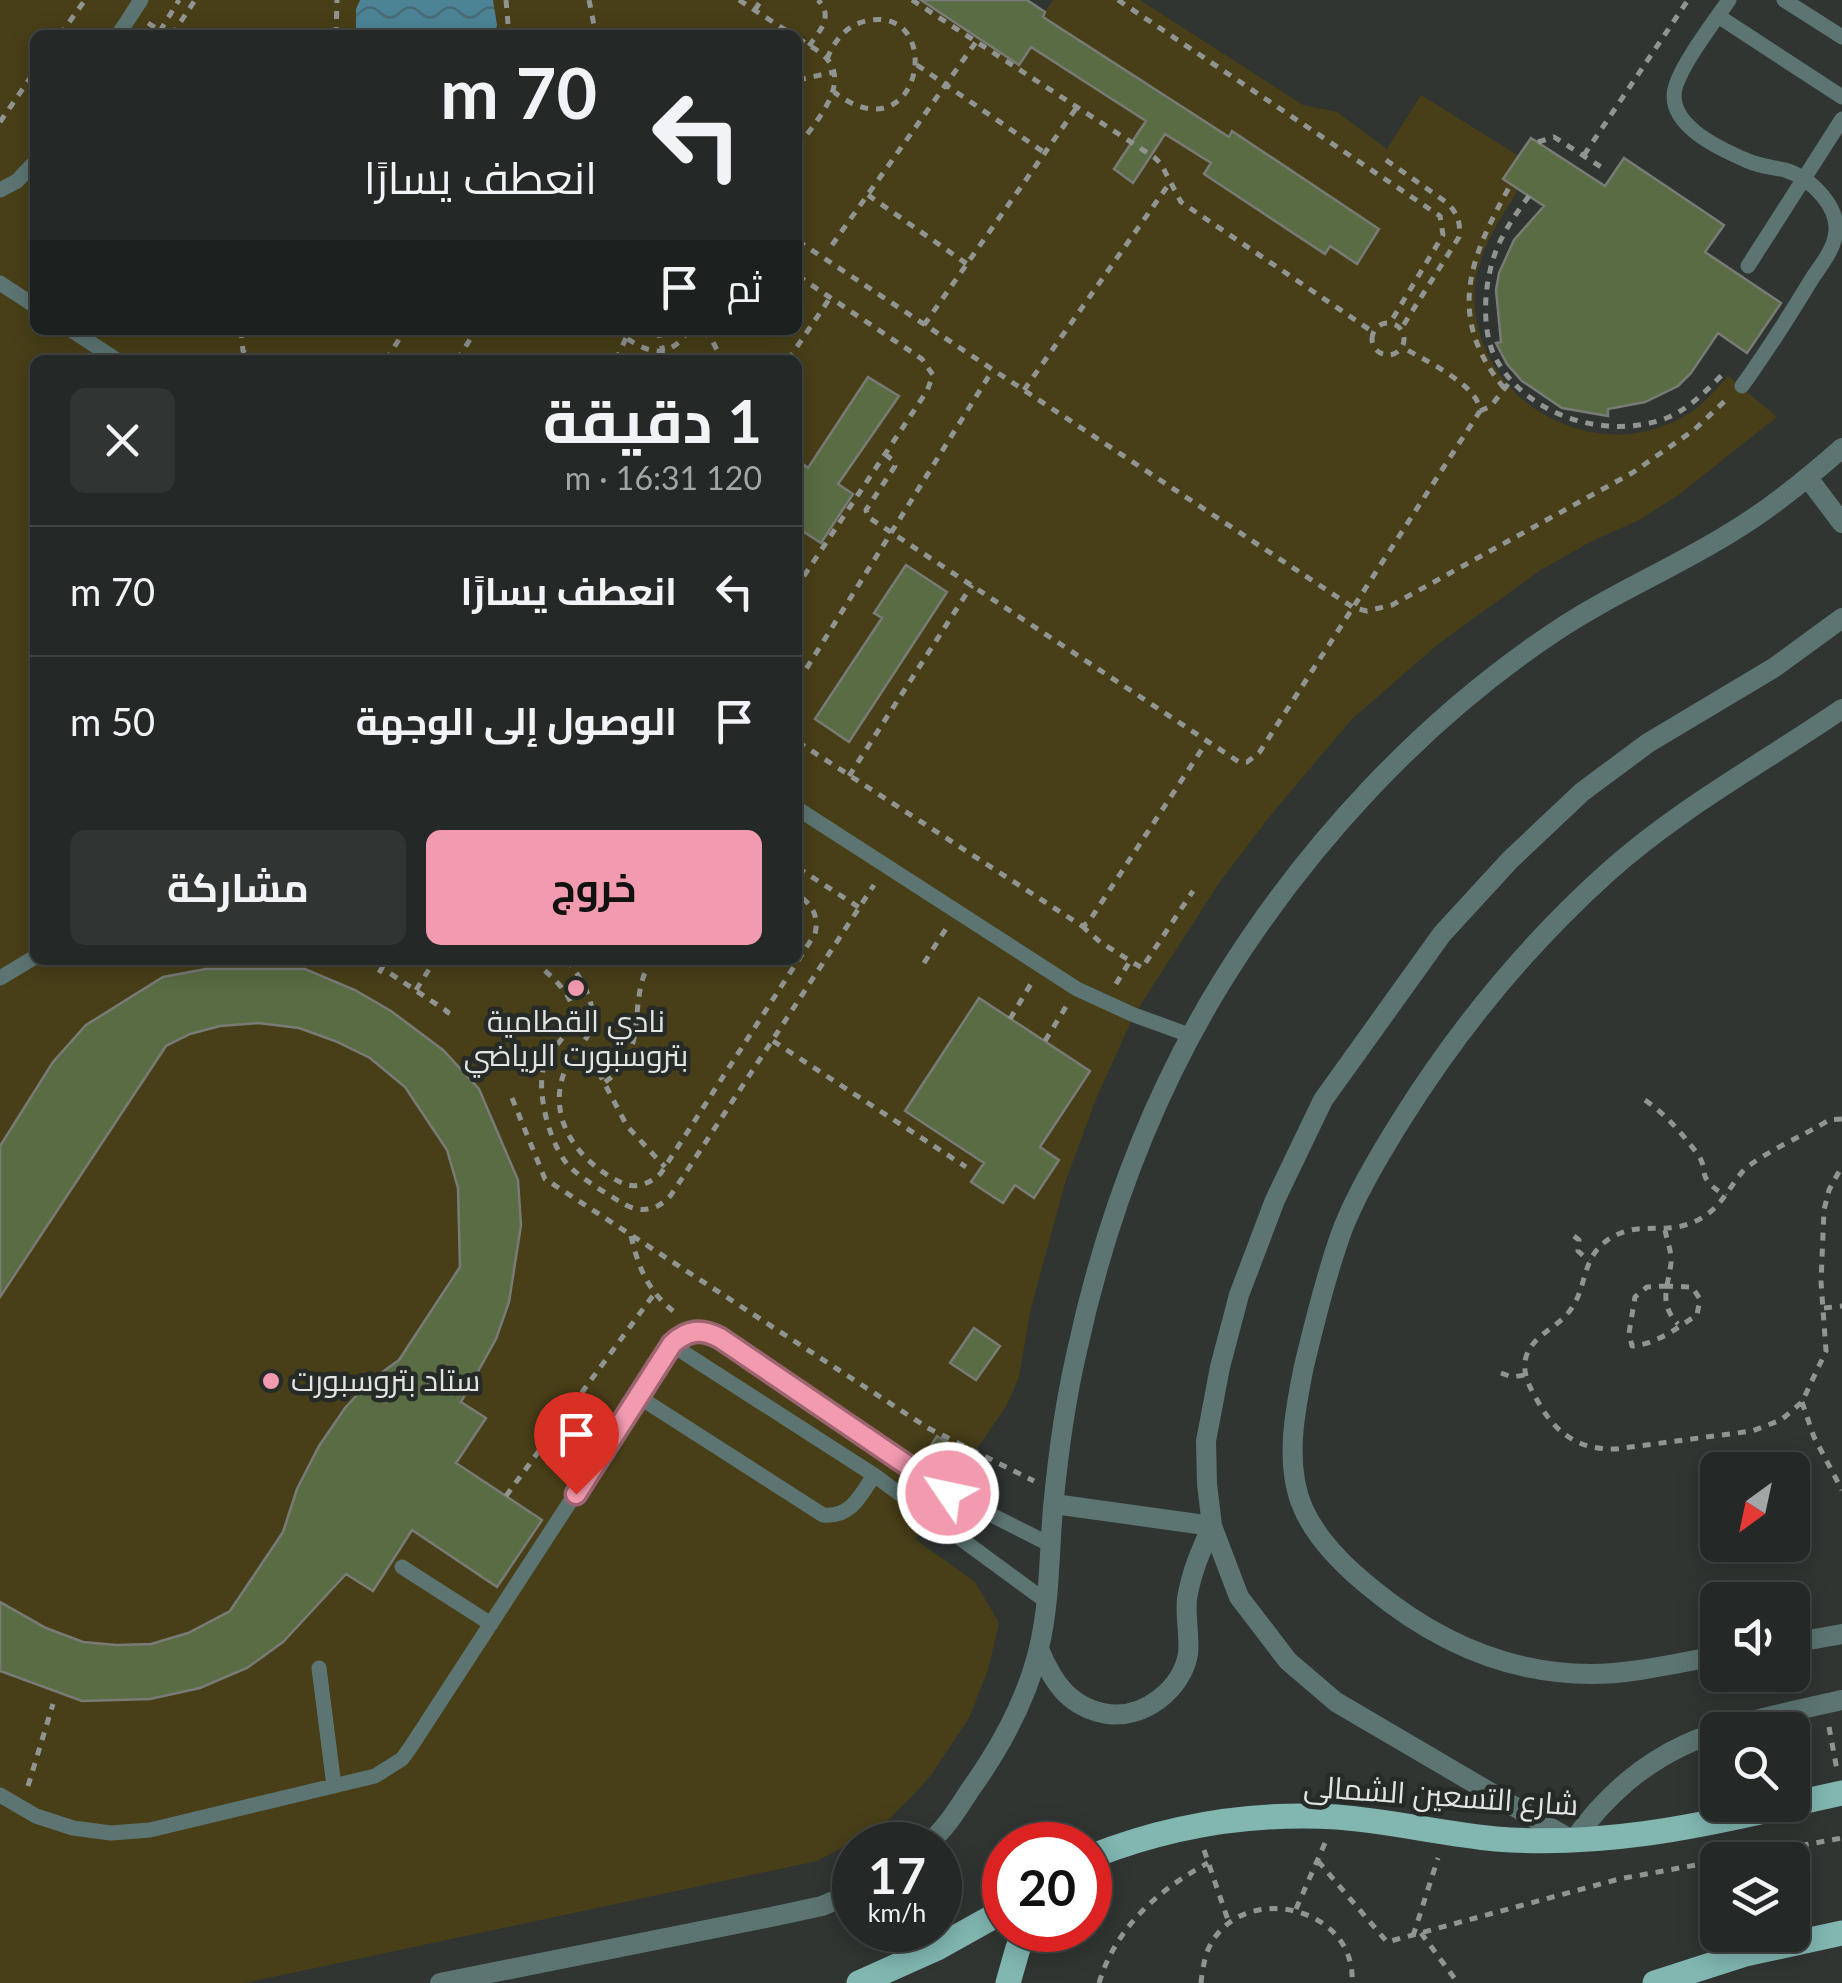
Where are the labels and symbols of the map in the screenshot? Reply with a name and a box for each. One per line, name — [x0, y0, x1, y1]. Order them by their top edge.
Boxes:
marker: نادي القطامية بتروسبورت الرياضي — [565, 977, 587, 999]
place label: نادي القطامية بتروسبورت الرياضي — [464, 1002, 688, 1078]
place label: ستاد بتروسبورت — [291, 1361, 480, 1398]
marker: ستاد بتروسبورت — [260, 1370, 282, 1392]
pin — [534, 1392, 619, 1495]
position arrow — [896, 1441, 1000, 1545]
north arrow — [1700, 1452, 1810, 1562]
street label: شارع التسعين الشمالى — [1302, 1766, 1580, 1826]
speed limit sign: 20 — [982, 1822, 1112, 1952]

